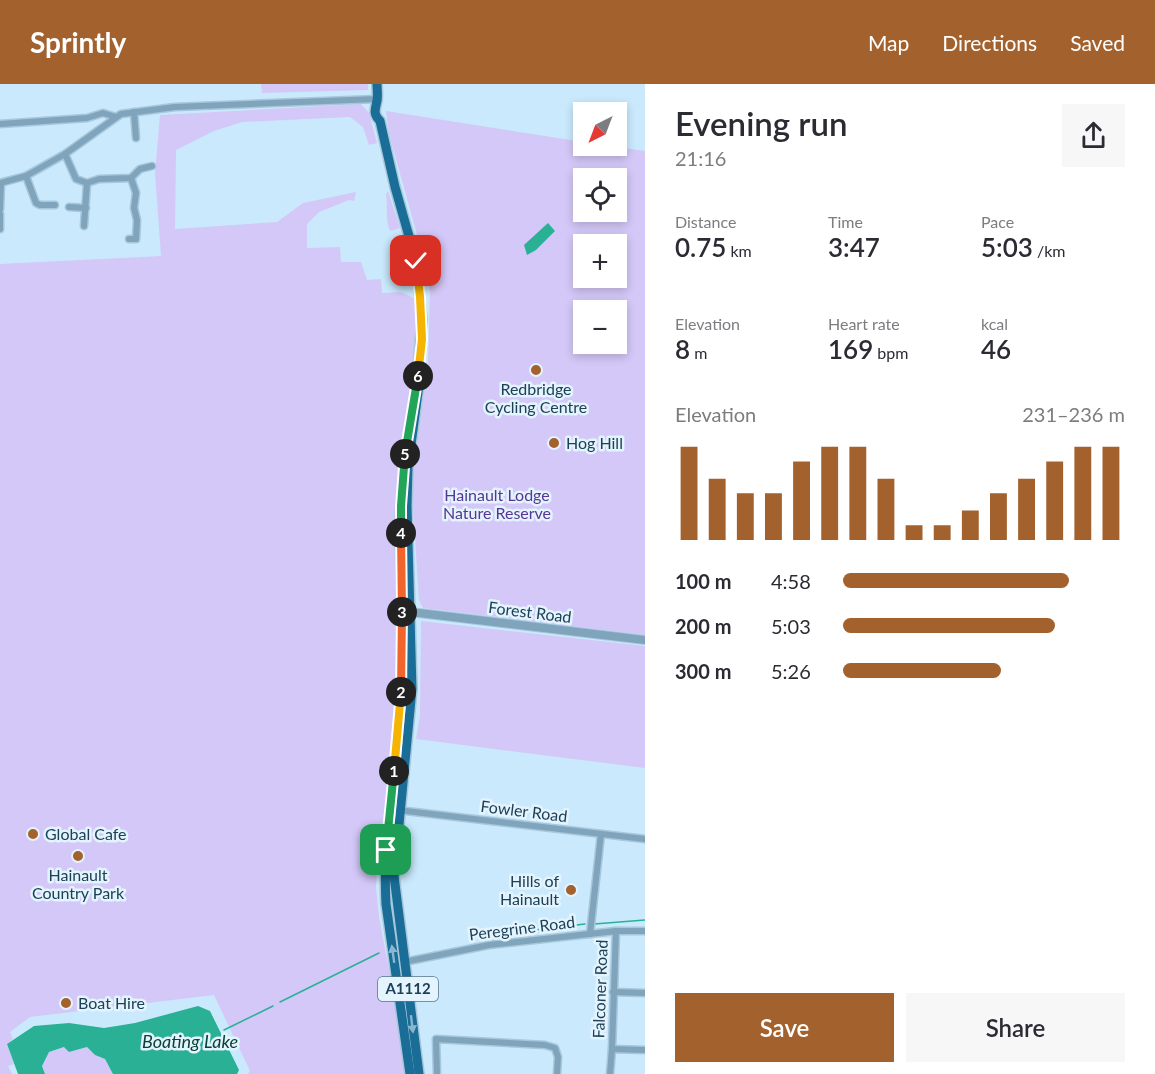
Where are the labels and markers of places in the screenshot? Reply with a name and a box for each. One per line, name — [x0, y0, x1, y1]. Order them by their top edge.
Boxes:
pin — [390, 235, 441, 286]
pin: 6 — [403, 361, 433, 391]
marker: Redbridge Cycling Centre — [529, 363, 543, 377]
place label: Redbridge Cycling Centre — [485, 379, 587, 416]
place label: Hog Hill — [566, 433, 623, 452]
marker: Hog Hill — [547, 436, 561, 450]
pin: 5 — [390, 439, 420, 469]
pin: 4 — [386, 518, 416, 548]
pin: 3 — [387, 597, 417, 627]
pin: 2 — [386, 677, 416, 707]
pin: 1 — [379, 756, 409, 786]
place label: Global Cafe — [45, 824, 127, 843]
pin — [360, 824, 411, 875]
marker: Global Cafe — [26, 827, 40, 841]
marker: Hainault Country Park — [71, 849, 85, 863]
place label: Hainault Country Park — [32, 865, 125, 902]
place label: Hills of Hainault — [500, 871, 559, 908]
marker: Hills of Hainault — [564, 883, 578, 897]
place label: Boat Hire — [78, 993, 145, 1012]
marker: Boat Hire — [59, 996, 73, 1010]

